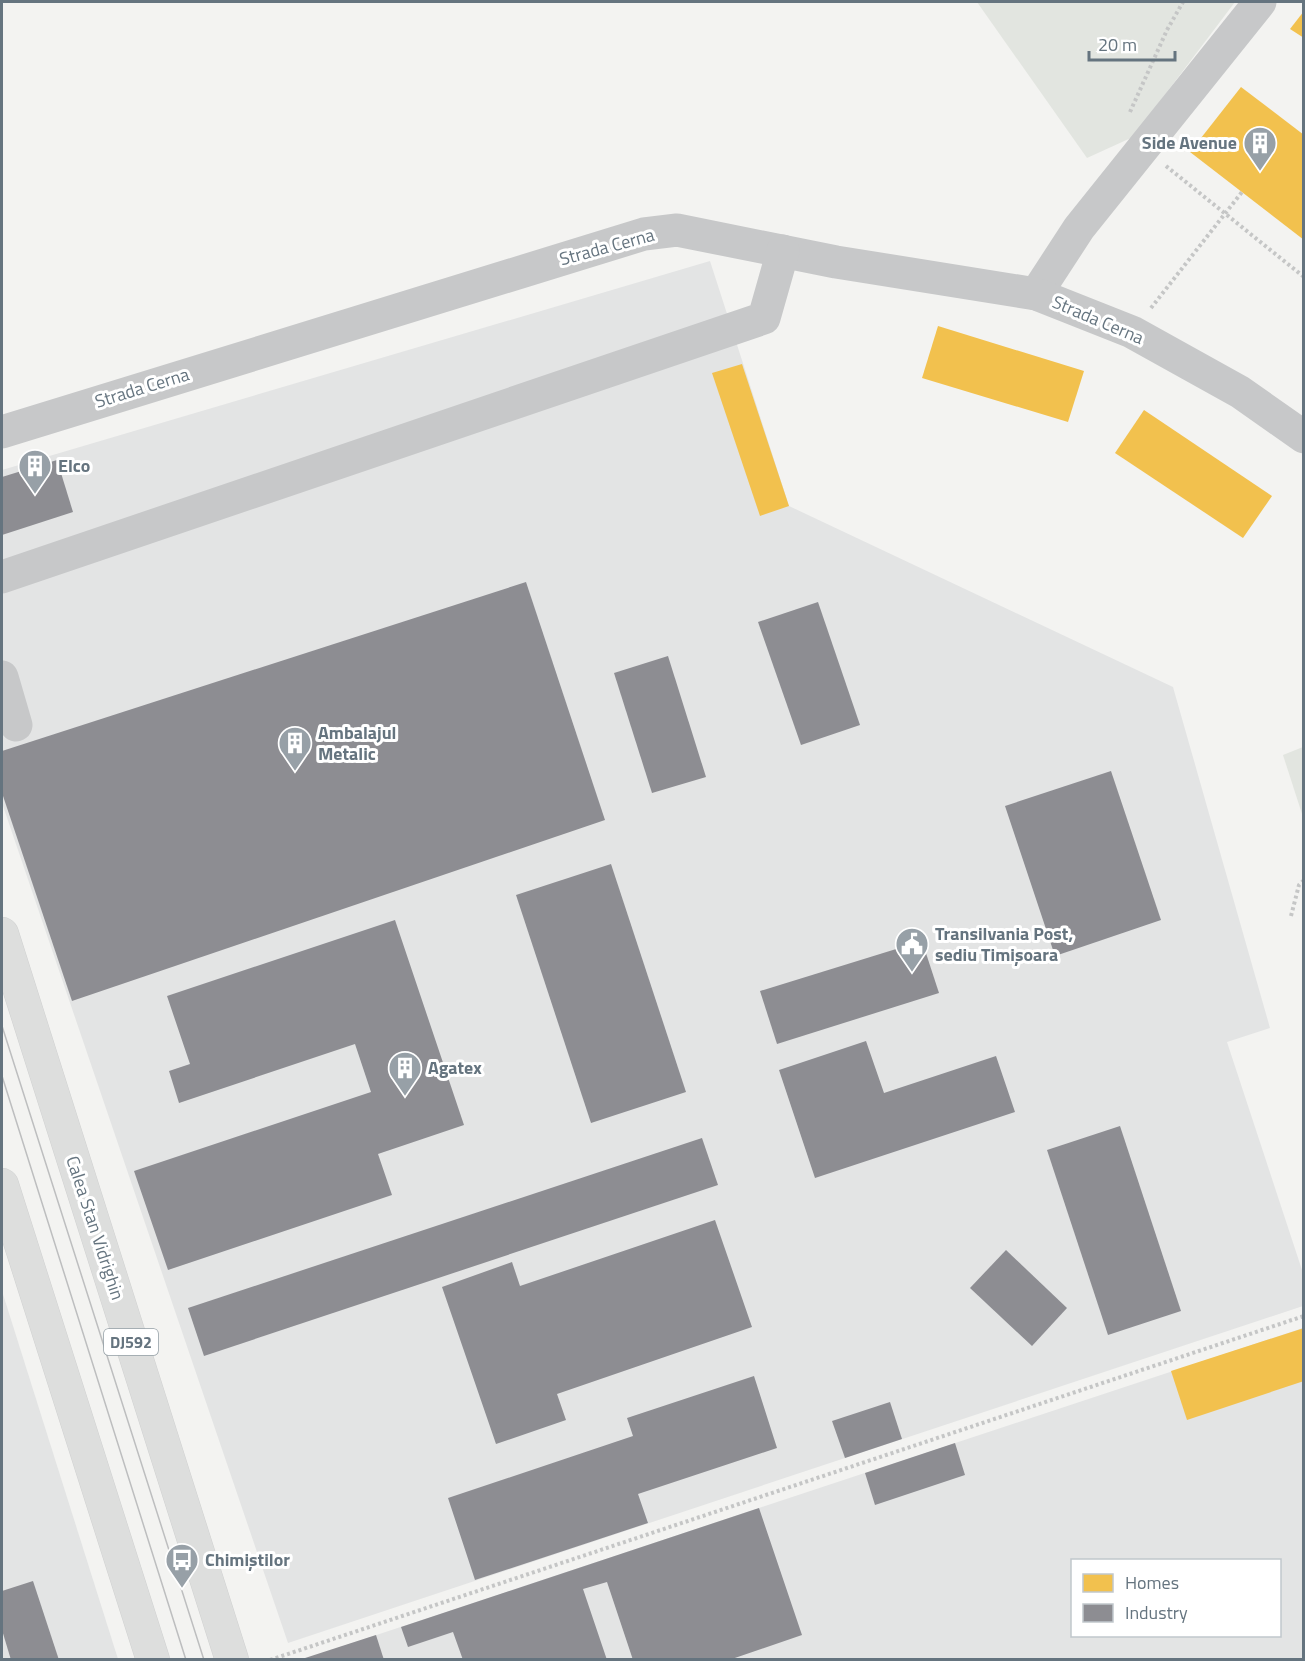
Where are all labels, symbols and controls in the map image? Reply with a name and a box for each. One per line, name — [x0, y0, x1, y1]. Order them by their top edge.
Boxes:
scale bar — [1089, 24, 1174, 62]
text: 20 m — [1098, 31, 1137, 58]
building icon: Side Avenue — [1242, 125, 1278, 172]
place label: Side Avenue — [1142, 129, 1237, 156]
street label: Strada Cerna — [556, 221, 657, 272]
street label: Strada Cerna — [1048, 288, 1148, 351]
street label: Strada Cerna — [91, 360, 192, 415]
building icon: Elco — [17, 448, 53, 495]
place label: Elco — [58, 452, 90, 479]
place label: Ambalajul Metalic — [318, 719, 396, 767]
building icon: Ambalajul Metalic — [277, 725, 313, 772]
place label: Transilvania Post, sediu Timișoara — [935, 920, 1073, 968]
public building icon: Transilvania Post, sediu Timișoara — [894, 926, 930, 973]
building icon: Agatex — [387, 1050, 423, 1097]
place label: Agatex — [428, 1054, 482, 1081]
street label: Calea Stan Vidrighin — [59, 1152, 132, 1303]
road number: DJ592 — [104, 1329, 158, 1355]
bus stop icon: Chimiștilor — [164, 1542, 200, 1589]
place label: Chimiștilor — [205, 1546, 290, 1573]
legend — [1071, 1559, 1281, 1637]
text: Homes — [1125, 1569, 1179, 1596]
text: Industry — [1125, 1599, 1188, 1626]

